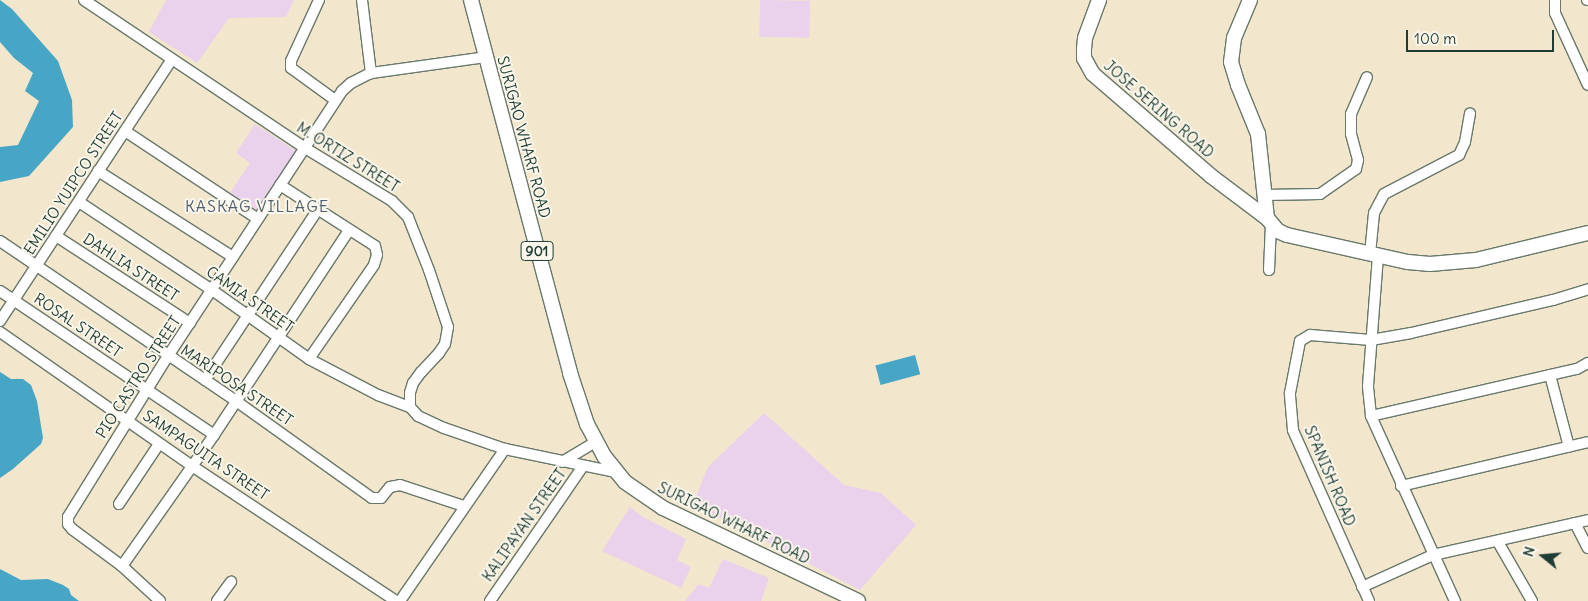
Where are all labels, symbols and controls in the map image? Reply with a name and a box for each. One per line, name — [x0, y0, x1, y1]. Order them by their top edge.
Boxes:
scale bar — [1408, 20, 1556, 52]
text: 100 m — [1414, 29, 1456, 48]
street label: SURIGAO WHARF ROAD — [494, 54, 554, 220]
street label: JOSE SERING ROAD — [1100, 56, 1218, 162]
street label: EMILIO YUIPCO STREET — [20, 108, 126, 258]
street label: M. ORTIZ STREET — [294, 118, 402, 196]
district label: KASKAG VILLAGE — [183, 196, 331, 216]
street label: DAHLIA STREET — [80, 229, 182, 305]
road number: 901 — [520, 240, 554, 262]
street label: CAMIA STREET — [203, 262, 297, 336]
street label: ROSAL STREET — [31, 289, 125, 361]
street label: PIO CASTRO STREET — [92, 313, 184, 441]
street label: MARIPOSA STREET — [178, 341, 296, 429]
street label: SAMPAGUITA STREET — [140, 406, 272, 504]
street label: SPANISH ROAD — [1301, 423, 1359, 529]
street label: KALIPAYAN STREET — [478, 465, 570, 585]
street label: SURIGAO WHARF ROAD — [655, 478, 813, 568]
north arrow — [1518, 531, 1568, 581]
text: N — [1519, 544, 1539, 559]

